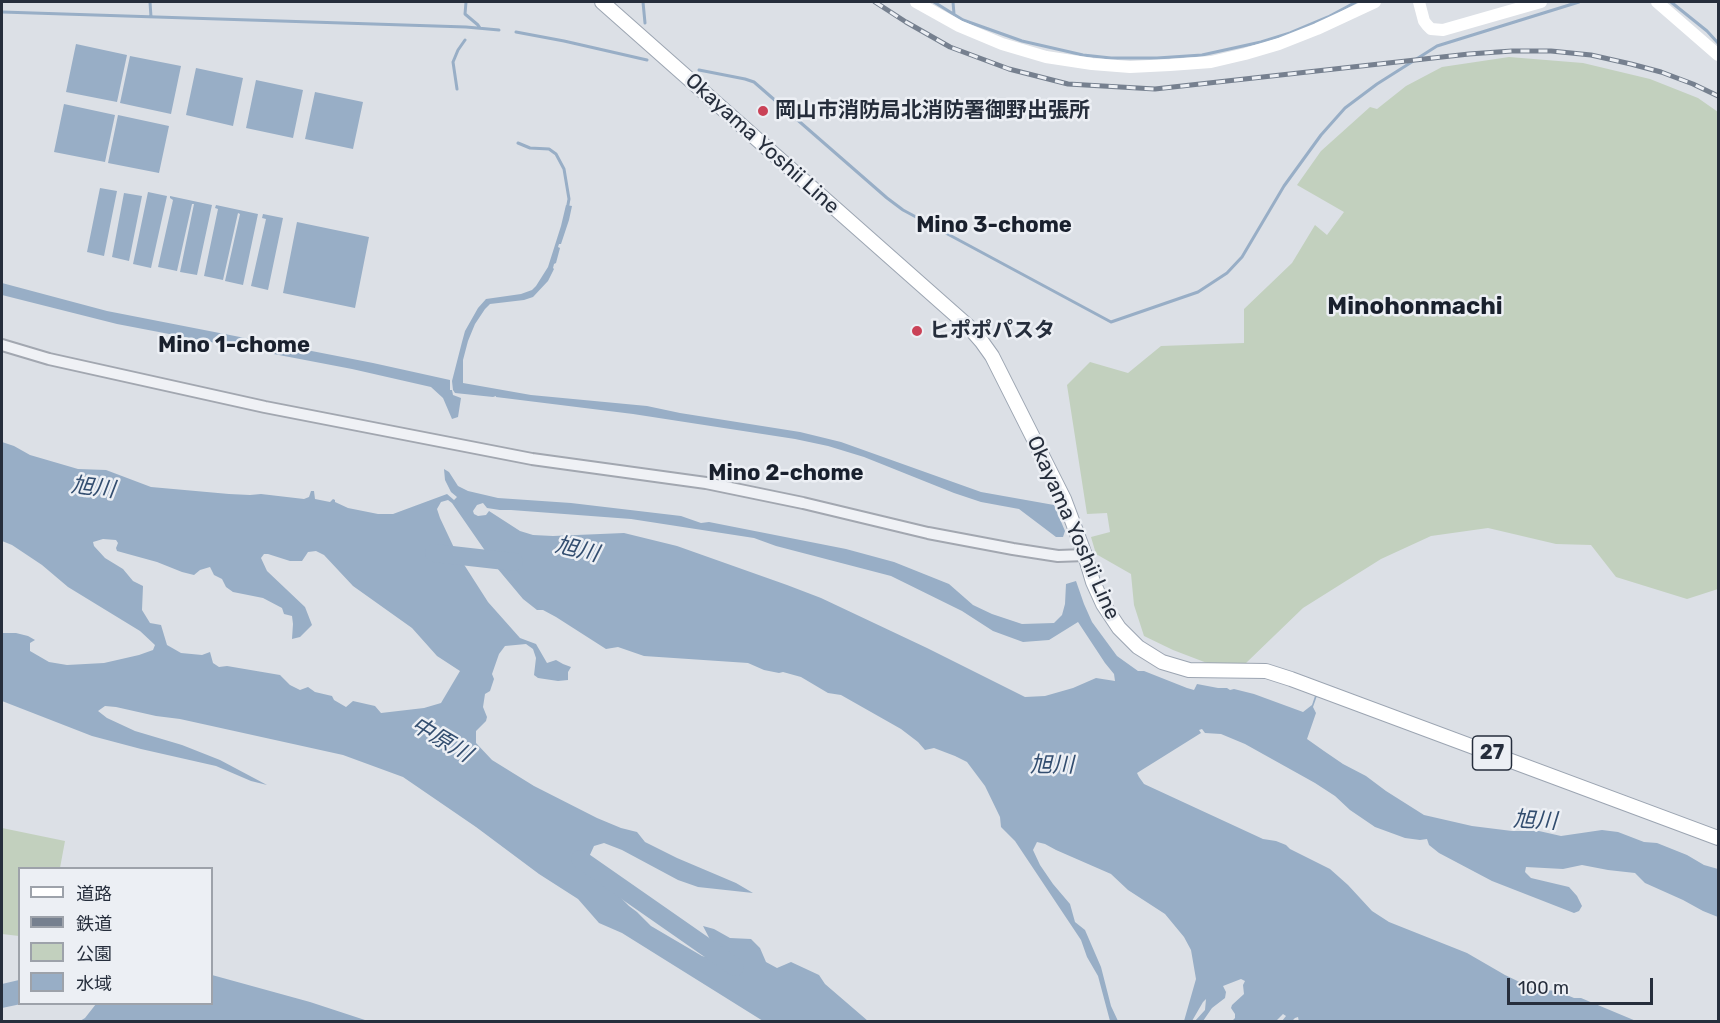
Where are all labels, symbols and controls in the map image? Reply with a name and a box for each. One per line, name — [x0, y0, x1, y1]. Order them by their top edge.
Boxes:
street label: Okayama Yoshii Line — [680, 68, 844, 220]
place label: 岡山市消防局北消防署御野出張所 — [775, 98, 1090, 124]
marker: 岡山市消防局北消防署御野出張所 — [756, 104, 770, 118]
district label: Mino 3-chome — [916, 213, 1072, 239]
district label: Minohonmachi — [1327, 293, 1503, 321]
place label: ヒポポパスタ — [929, 318, 1055, 344]
marker: ヒポポパスタ — [910, 324, 924, 338]
district label: Mino 1-chome — [158, 333, 310, 359]
street label: Okayama Yoshii Line — [1021, 432, 1125, 624]
district label: Mino 2-chome — [708, 461, 864, 487]
water label: 旭川 — [70, 472, 116, 504]
water label: 旭川 — [553, 532, 601, 568]
water label: 中原川 — [406, 712, 476, 768]
road number: 27 — [1472, 736, 1512, 770]
water label: 旭川 — [1030, 753, 1074, 779]
water label: 旭川 — [1512, 807, 1558, 835]
legend — [18, 867, 213, 1005]
text: 道路 — [76, 883, 112, 905]
text: 鉄道 — [76, 913, 112, 935]
text: 公園 — [76, 943, 112, 965]
scale bar — [1510, 966, 1656, 1004]
text: 水域 — [76, 973, 112, 995]
text: 100 m — [1518, 977, 1569, 999]

